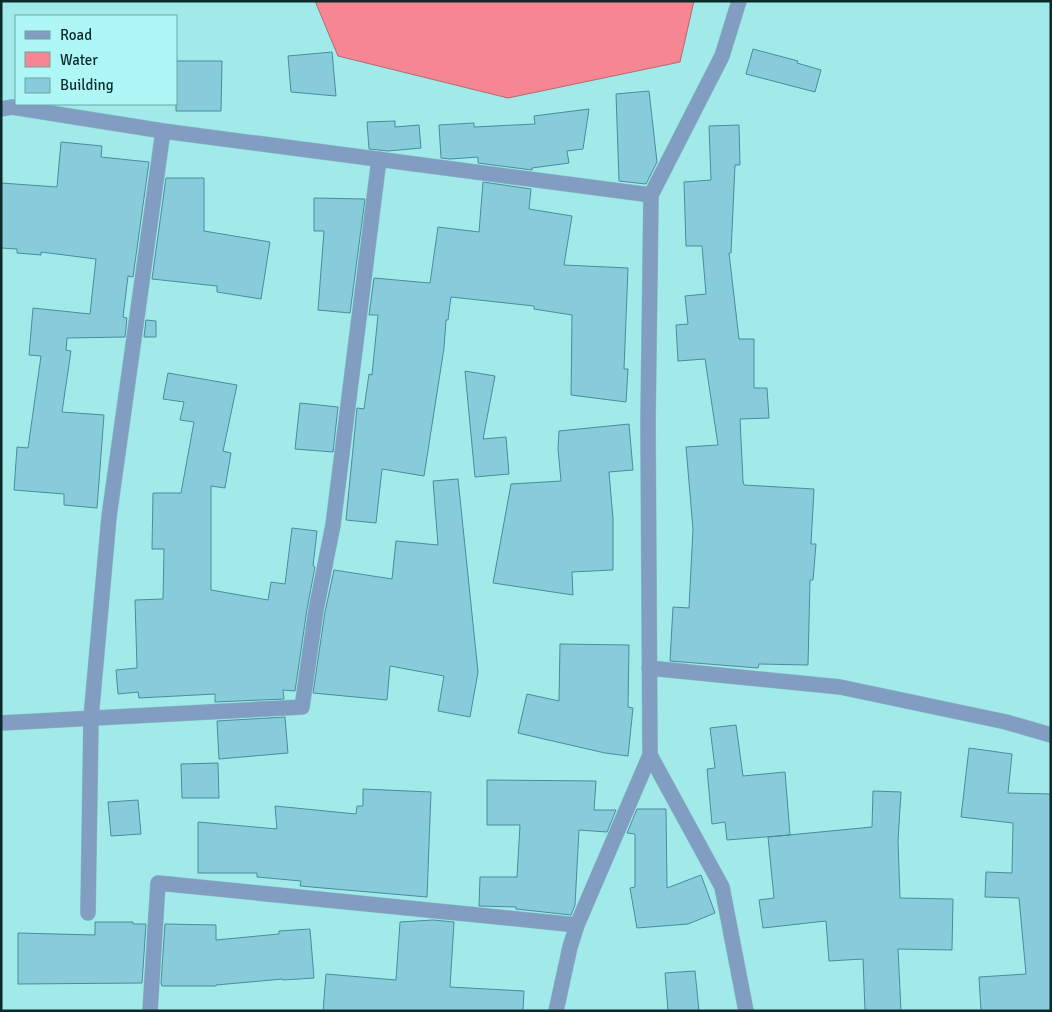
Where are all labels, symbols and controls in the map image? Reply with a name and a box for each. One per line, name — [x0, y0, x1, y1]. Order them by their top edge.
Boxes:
legend — [15, 15, 178, 105]
text: Road — [60, 26, 92, 44]
text: Water — [60, 51, 98, 69]
text: Building — [60, 76, 114, 94]

